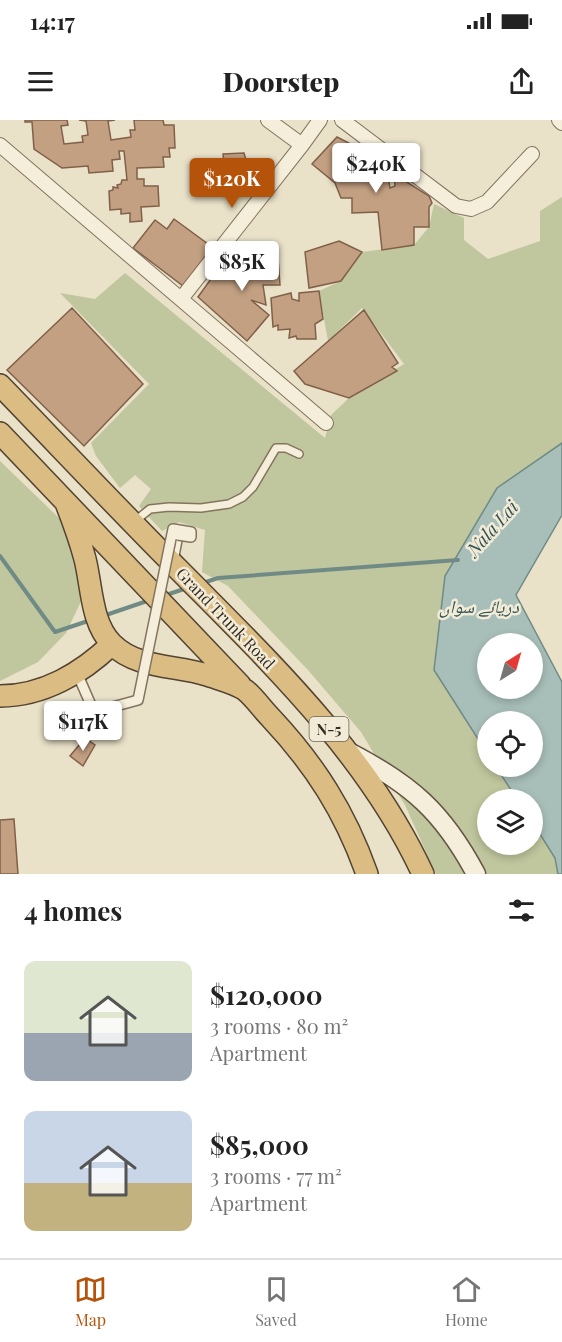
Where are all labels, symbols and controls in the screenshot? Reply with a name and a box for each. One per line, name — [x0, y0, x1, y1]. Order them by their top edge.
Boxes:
text: 14:17 — [30, 6, 75, 36]
text: Doorstep — [223, 63, 339, 99]
icon: menu — [24, 65, 57, 98]
icon: share — [505, 65, 538, 98]
pin: $240K — [334, 143, 418, 194]
text: $240K — [346, 149, 406, 176]
pin: $120K — [190, 158, 274, 209]
text: $120K — [204, 164, 260, 191]
pin: $85K — [206, 241, 278, 292]
text: $85K — [219, 247, 265, 274]
water label: Nala Lai — [459, 495, 524, 562]
street label: Grand Trunk Road — [172, 563, 280, 673]
water label: دریائے سواں — [439, 594, 519, 618]
north arrow — [477, 633, 543, 699]
map controls — [477, 633, 543, 855]
pin: $117K — [41, 701, 125, 752]
text: $117K — [58, 707, 108, 734]
button: locate — [477, 711, 543, 777]
road number: N-5 — [310, 717, 348, 741]
button: layers — [477, 789, 543, 855]
text: 4 homes — [24, 893, 122, 928]
icon: filters — [505, 894, 538, 927]
text: $120,000 — [210, 977, 323, 1012]
icon: home — [72, 985, 144, 1057]
text: 3 rooms · 80 m² — [210, 1012, 348, 1039]
text: Apartment — [210, 1039, 307, 1066]
text: $85,000 — [210, 1127, 309, 1162]
icon: home — [72, 1135, 144, 1207]
text: 3 rooms · 77 m² — [210, 1162, 342, 1189]
text: Apartment — [210, 1189, 307, 1216]
tab: Map — [74, 1273, 107, 1330]
tab: Saved — [255, 1273, 297, 1330]
tab: Home — [445, 1273, 488, 1330]

